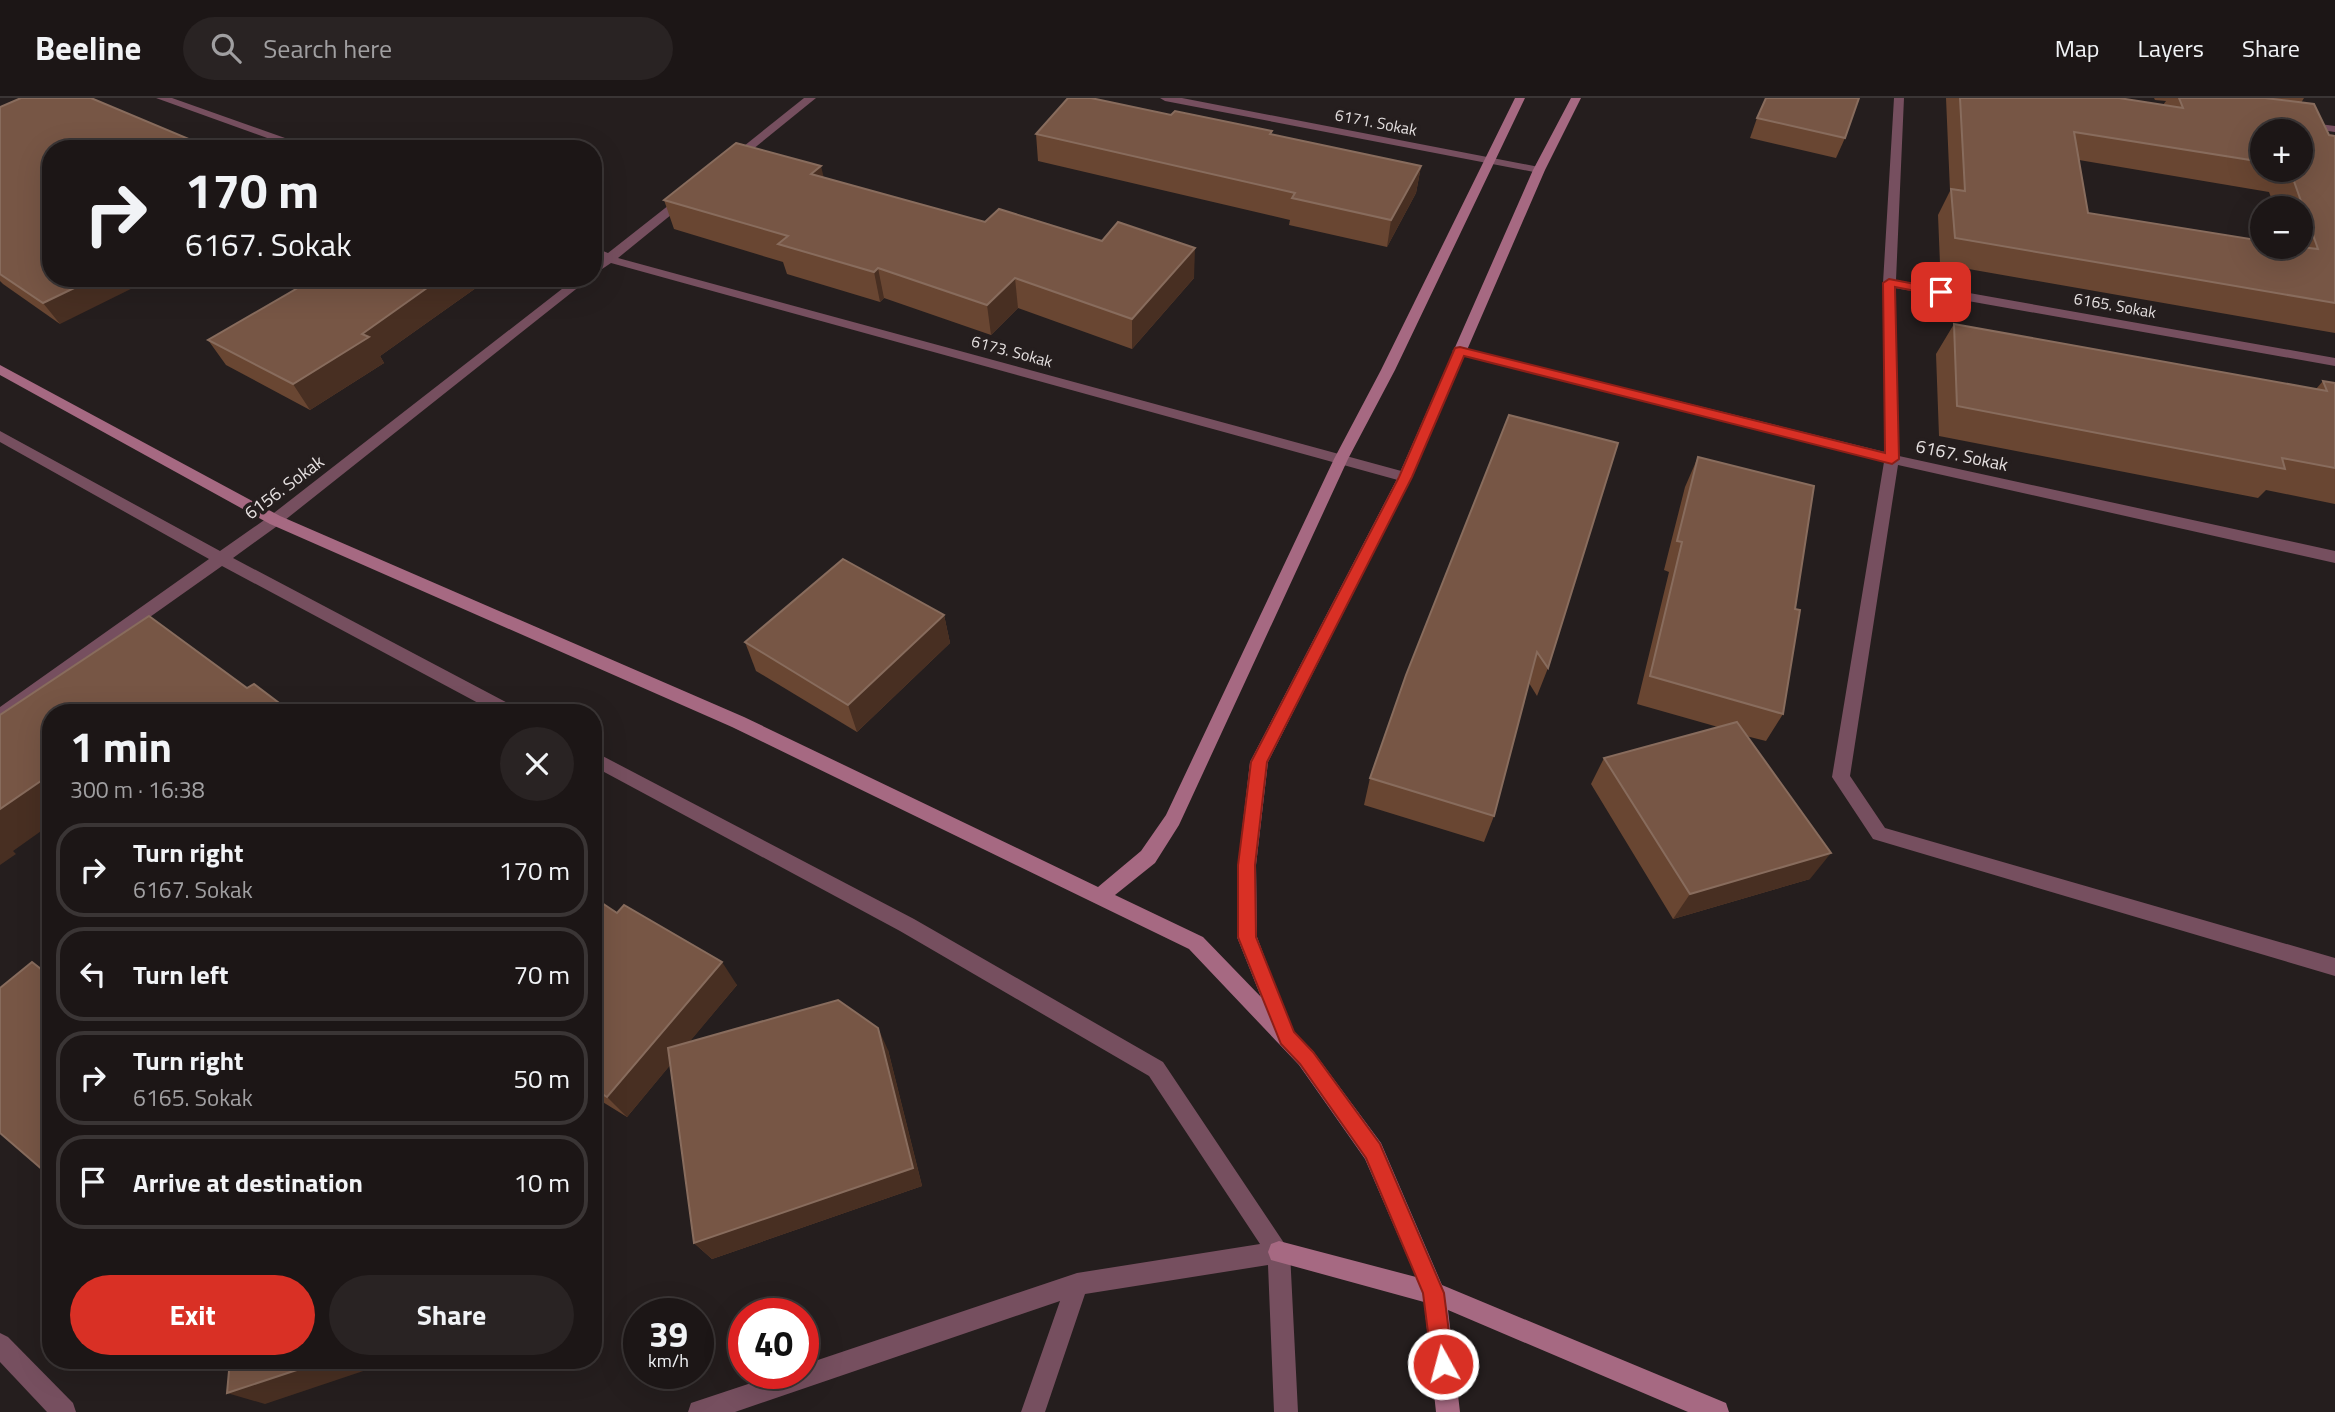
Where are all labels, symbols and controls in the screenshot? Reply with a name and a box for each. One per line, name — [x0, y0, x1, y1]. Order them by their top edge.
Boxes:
search box — [183, 17, 673, 80]
text: Beeline — [35, 23, 141, 73]
icon: search — [207, 29, 245, 67]
text: Search here — [263, 29, 392, 68]
text: Map — [2055, 30, 2100, 66]
text: Layers — [2138, 30, 2204, 66]
text: Share — [2242, 30, 2300, 66]
street label: 6171. Sokak — [1333, 102, 1419, 142]
map controls — [2250, 119, 2313, 259]
button: + — [2250, 119, 2313, 182]
text: 170 m — [185, 152, 319, 227]
icon: right — [70, 168, 161, 259]
button: − — [2250, 196, 2313, 259]
text: 6167. Sokak — [185, 220, 351, 268]
pin — [1911, 262, 1971, 322]
icon: arrive — [1922, 273, 1960, 311]
street label: 6165. Sokak — [2072, 286, 2158, 324]
street label: 6173. Sokak — [969, 329, 1056, 373]
street label: 6167. Sokak — [1913, 432, 2011, 478]
street label: 6156. Sokak — [238, 448, 330, 526]
text: 1 min — [70, 714, 172, 778]
button: close — [500, 727, 574, 801]
text: 300 m · 16:38 — [70, 772, 205, 807]
text: Turn right — [133, 833, 244, 872]
icon: right — [74, 851, 112, 889]
text: 170 m — [499, 851, 570, 890]
text: 6167. Sokak — [133, 872, 253, 907]
icon: left — [74, 955, 112, 993]
text: Turn left — [133, 955, 228, 994]
text: 70 m — [513, 955, 570, 994]
text: Turn right — [133, 1041, 244, 1080]
icon: right — [74, 1059, 112, 1097]
text: 50 m — [513, 1059, 570, 1098]
text: 6165. Sokak — [133, 1080, 253, 1115]
icon: arrive — [74, 1163, 112, 1201]
text: Arrive at destination — [133, 1163, 363, 1202]
text: 10 m — [513, 1163, 570, 1202]
button: Exit — [70, 1275, 315, 1355]
button: Share — [329, 1275, 574, 1355]
speed limit sign: 40 — [728, 1298, 819, 1389]
text: 39 — [649, 1307, 688, 1361]
position arrow — [1406, 1327, 1480, 1401]
text: km/h — [648, 1347, 689, 1374]

